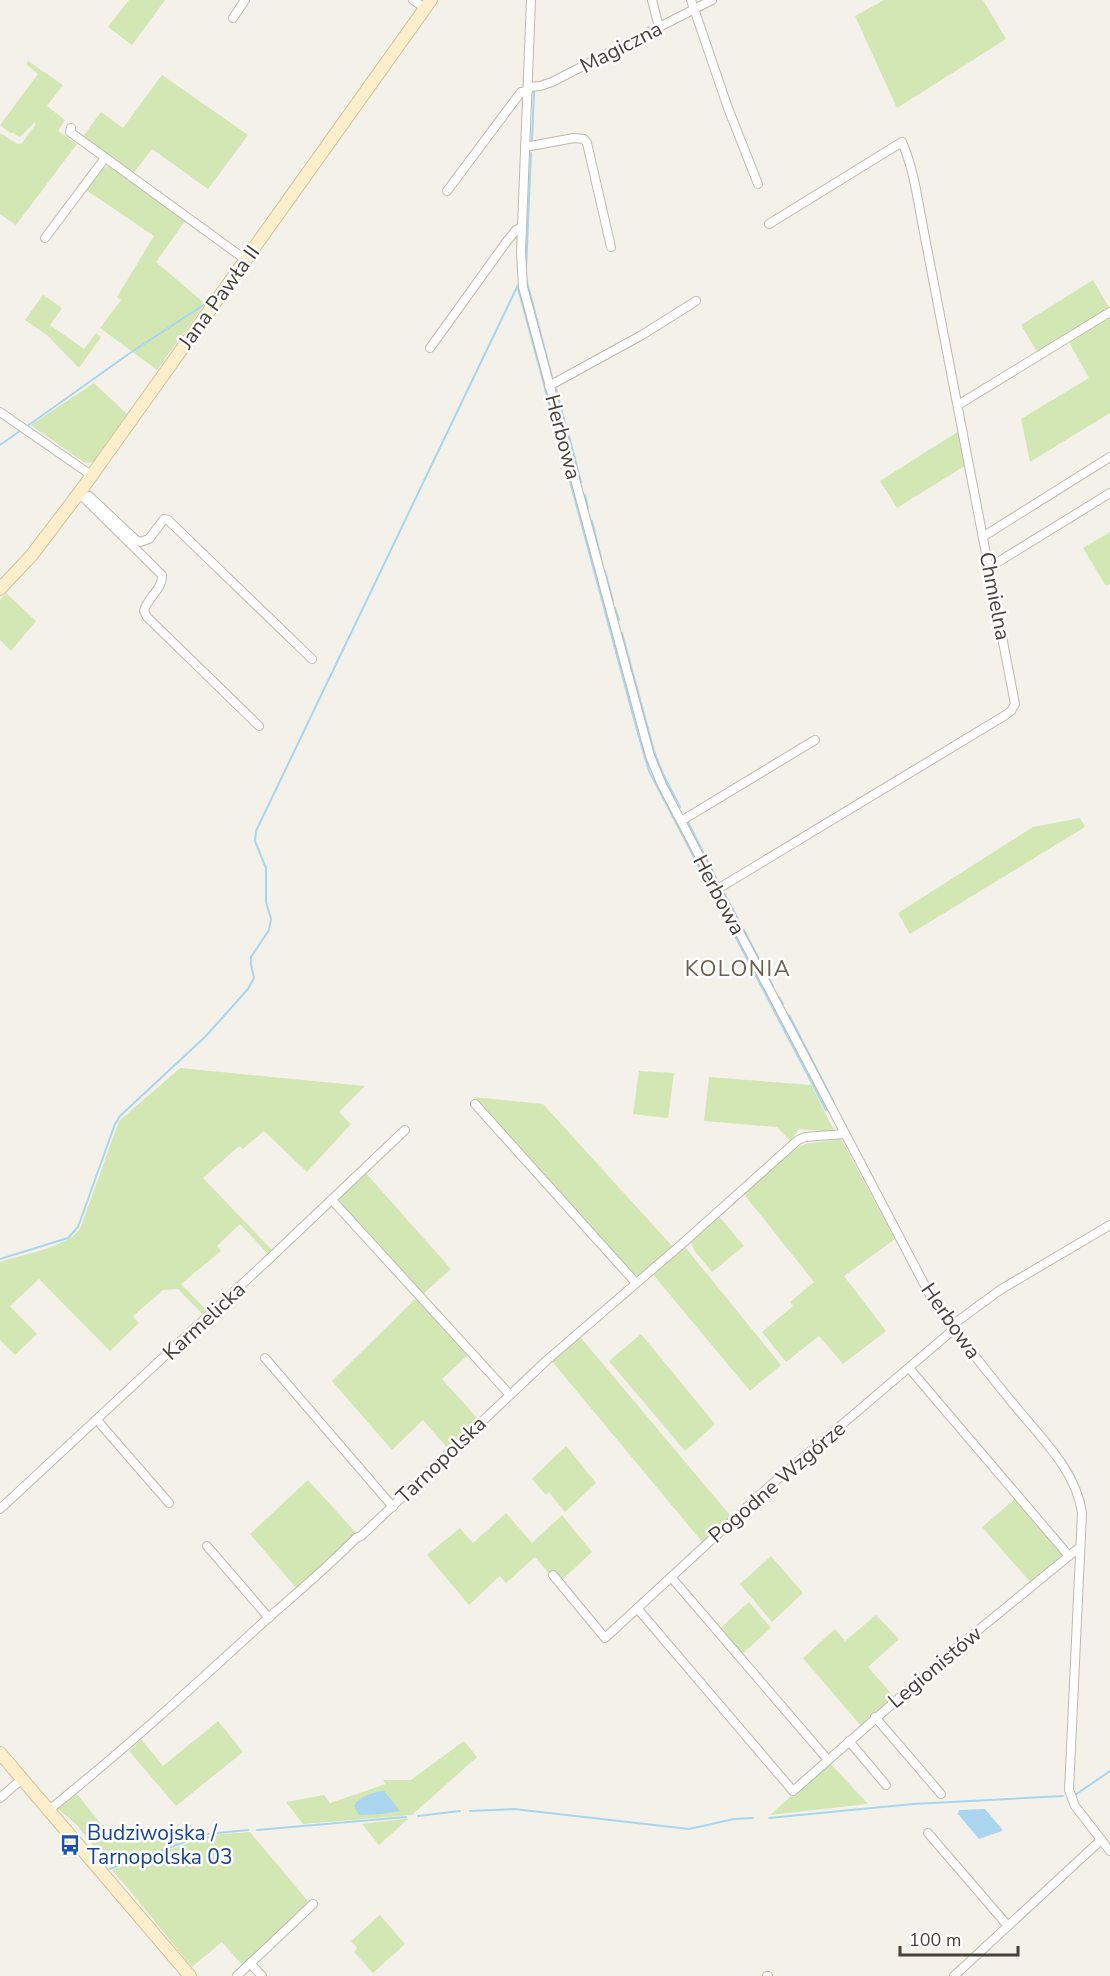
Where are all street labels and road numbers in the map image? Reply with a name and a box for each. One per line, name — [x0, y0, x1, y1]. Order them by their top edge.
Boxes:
street label: Magiczna — [575, 14, 667, 80]
street label: Jana Pawła II — [171, 240, 266, 355]
street label: Herbowa — [538, 391, 588, 483]
street label: Chmielna — [973, 549, 1017, 643]
street label: Herbowa — [686, 850, 752, 940]
street label: Karmelicka — [157, 1276, 251, 1366]
street label: Herbowa — [915, 1277, 987, 1365]
street label: Tarnopolska — [390, 1410, 492, 1510]
street label: Pogodne Wzgórze — [703, 1415, 851, 1549]
street label: Legionistów — [882, 1619, 988, 1715]

